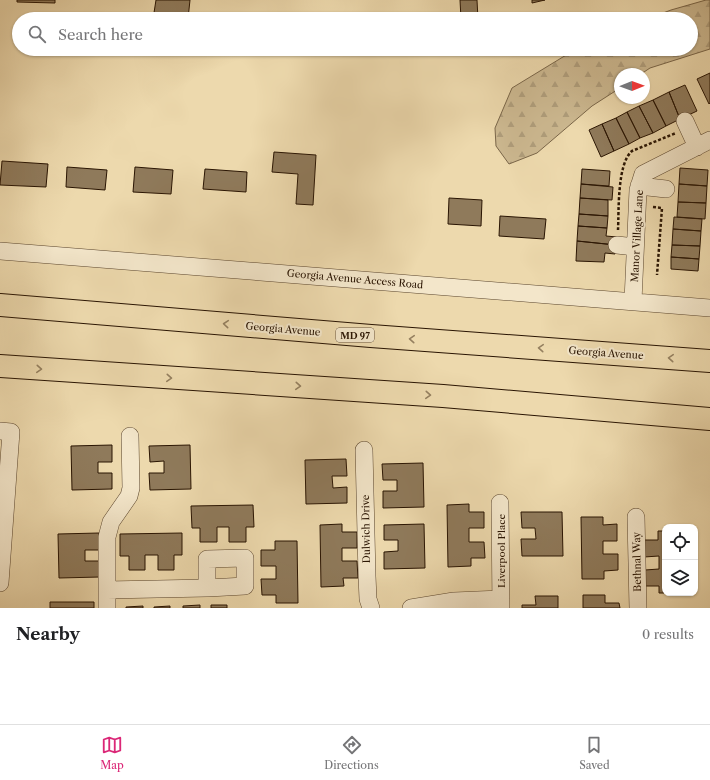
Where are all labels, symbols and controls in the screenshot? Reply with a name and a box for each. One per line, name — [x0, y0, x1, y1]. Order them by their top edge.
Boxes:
search box — [12, 12, 698, 56]
icon: search — [26, 23, 48, 45]
text: Search here — [58, 25, 143, 44]
north arrow — [614, 68, 650, 104]
street label: Manor Village Lane — [628, 189, 646, 283]
street label: Georgia Avenue Access Road — [286, 267, 424, 291]
street label: Georgia Avenue — [245, 319, 321, 339]
one-way arrow — [223, 320, 229, 329]
road number: MD 97 — [336, 328, 374, 342]
one-way arrow — [409, 334, 415, 343]
one-way arrow — [538, 344, 544, 353]
street label: Georgia Avenue — [568, 344, 644, 362]
one-way arrow — [668, 353, 674, 362]
one-way arrow — [36, 364, 42, 373]
one-way arrow — [166, 373, 172, 382]
one-way arrow — [295, 382, 301, 391]
one-way arrow — [425, 391, 431, 400]
street label: Dulwich Drive — [359, 494, 373, 563]
street label: Liverpool Place — [495, 514, 508, 588]
map controls — [662, 524, 698, 596]
button: locate — [662, 524, 698, 560]
street label: Bethnal Way — [630, 532, 644, 592]
button: layers — [662, 560, 698, 596]
text: Nearby — [16, 624, 80, 644]
text: 0 results — [642, 626, 694, 642]
tab: Map — [100, 734, 124, 772]
tab: Directions — [324, 734, 379, 772]
tab: Saved — [579, 734, 610, 772]

